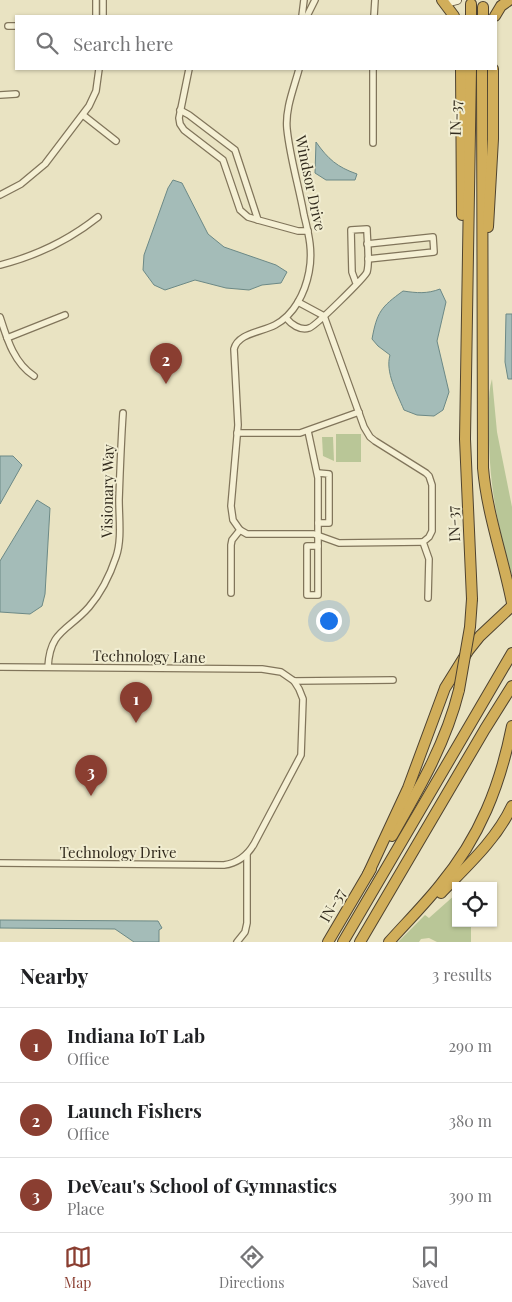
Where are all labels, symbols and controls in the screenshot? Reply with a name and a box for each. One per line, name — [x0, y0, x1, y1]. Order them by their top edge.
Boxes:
search box — [15, 15, 497, 70]
icon: search — [33, 29, 61, 57]
text: Search here — [73, 30, 173, 56]
street label: IN-37 — [445, 100, 465, 136]
street label: Windsor Drive — [291, 132, 331, 233]
pin: 2 — [150, 343, 182, 384]
street label: Visionary Way — [96, 443, 118, 539]
street label: IN-37 — [442, 505, 464, 543]
your location — [316, 608, 342, 634]
street label: Technology Lane — [92, 645, 206, 667]
pin: 1 — [120, 682, 152, 723]
pin: 3 — [75, 755, 107, 796]
street label: Technology Drive — [59, 842, 177, 862]
map controls — [452, 882, 497, 927]
button: locate — [452, 882, 497, 927]
street label: IN-37 — [314, 884, 350, 926]
text: Nearby — [20, 961, 89, 989]
text: 3 results — [432, 964, 492, 985]
text: Indiana IoT Lab — [67, 1022, 205, 1048]
text: 1 — [33, 1035, 39, 1056]
text: 290 m — [448, 1035, 492, 1056]
text: Office — [67, 1048, 110, 1069]
text: Launch Fishers — [67, 1097, 202, 1123]
text: 2 — [32, 1110, 40, 1131]
text: 380 m — [449, 1110, 492, 1131]
text: Office — [67, 1123, 110, 1144]
text: DeVeau's School of Gymnastics — [67, 1172, 337, 1198]
text: 3 — [32, 1185, 40, 1206]
text: 390 m — [449, 1185, 492, 1206]
text: Place — [67, 1198, 105, 1219]
tab: Map — [64, 1243, 92, 1292]
tab: Directions — [219, 1243, 285, 1292]
tab: Saved — [412, 1243, 448, 1292]

